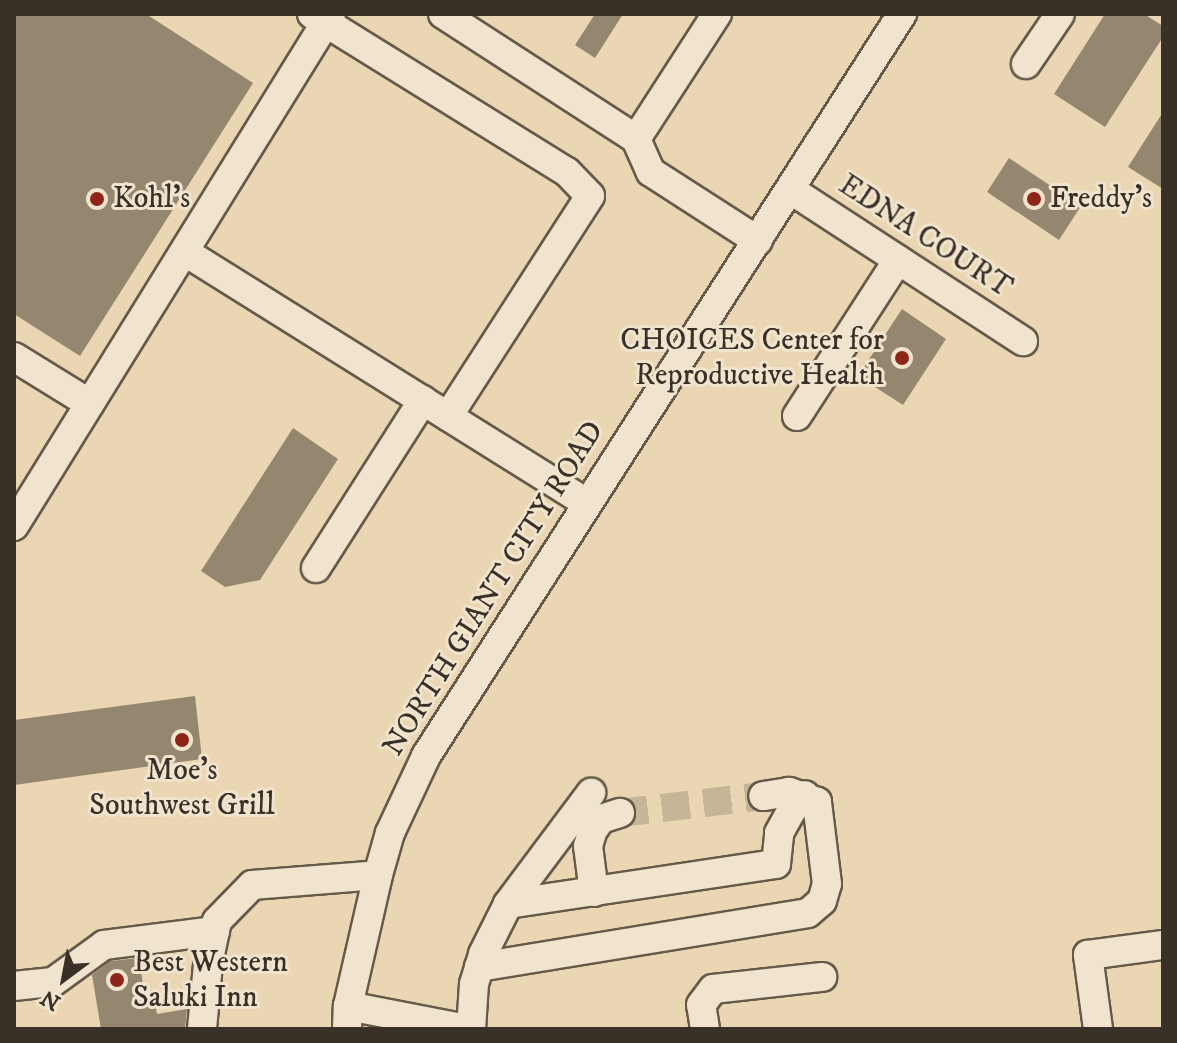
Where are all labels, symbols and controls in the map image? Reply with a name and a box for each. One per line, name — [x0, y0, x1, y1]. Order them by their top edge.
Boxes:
street label: EDNA COURT — [831, 168, 1019, 306]
place label: Kohl's — [113, 181, 190, 217]
place label: Freddy's — [1050, 181, 1152, 217]
marker: Kohl's — [88, 190, 106, 208]
marker: Freddy's — [1025, 190, 1043, 208]
place label: CHOICES Center for Reproductive Health — [620, 323, 884, 394]
marker: CHOICES Center for Reproductive Health — [891, 347, 913, 369]
street label: NORTH GIANT CITY ROAD — [376, 415, 612, 763]
marker: Moe's Southwest Grill — [173, 731, 191, 749]
place label: Moe's Southwest Grill — [89, 753, 275, 824]
north arrow — [24, 939, 104, 1019]
place label: Best Western Saluki Inn — [133, 945, 288, 1016]
marker: Best Western Saluki Inn — [108, 971, 126, 989]
text: N — [36, 984, 66, 1016]

